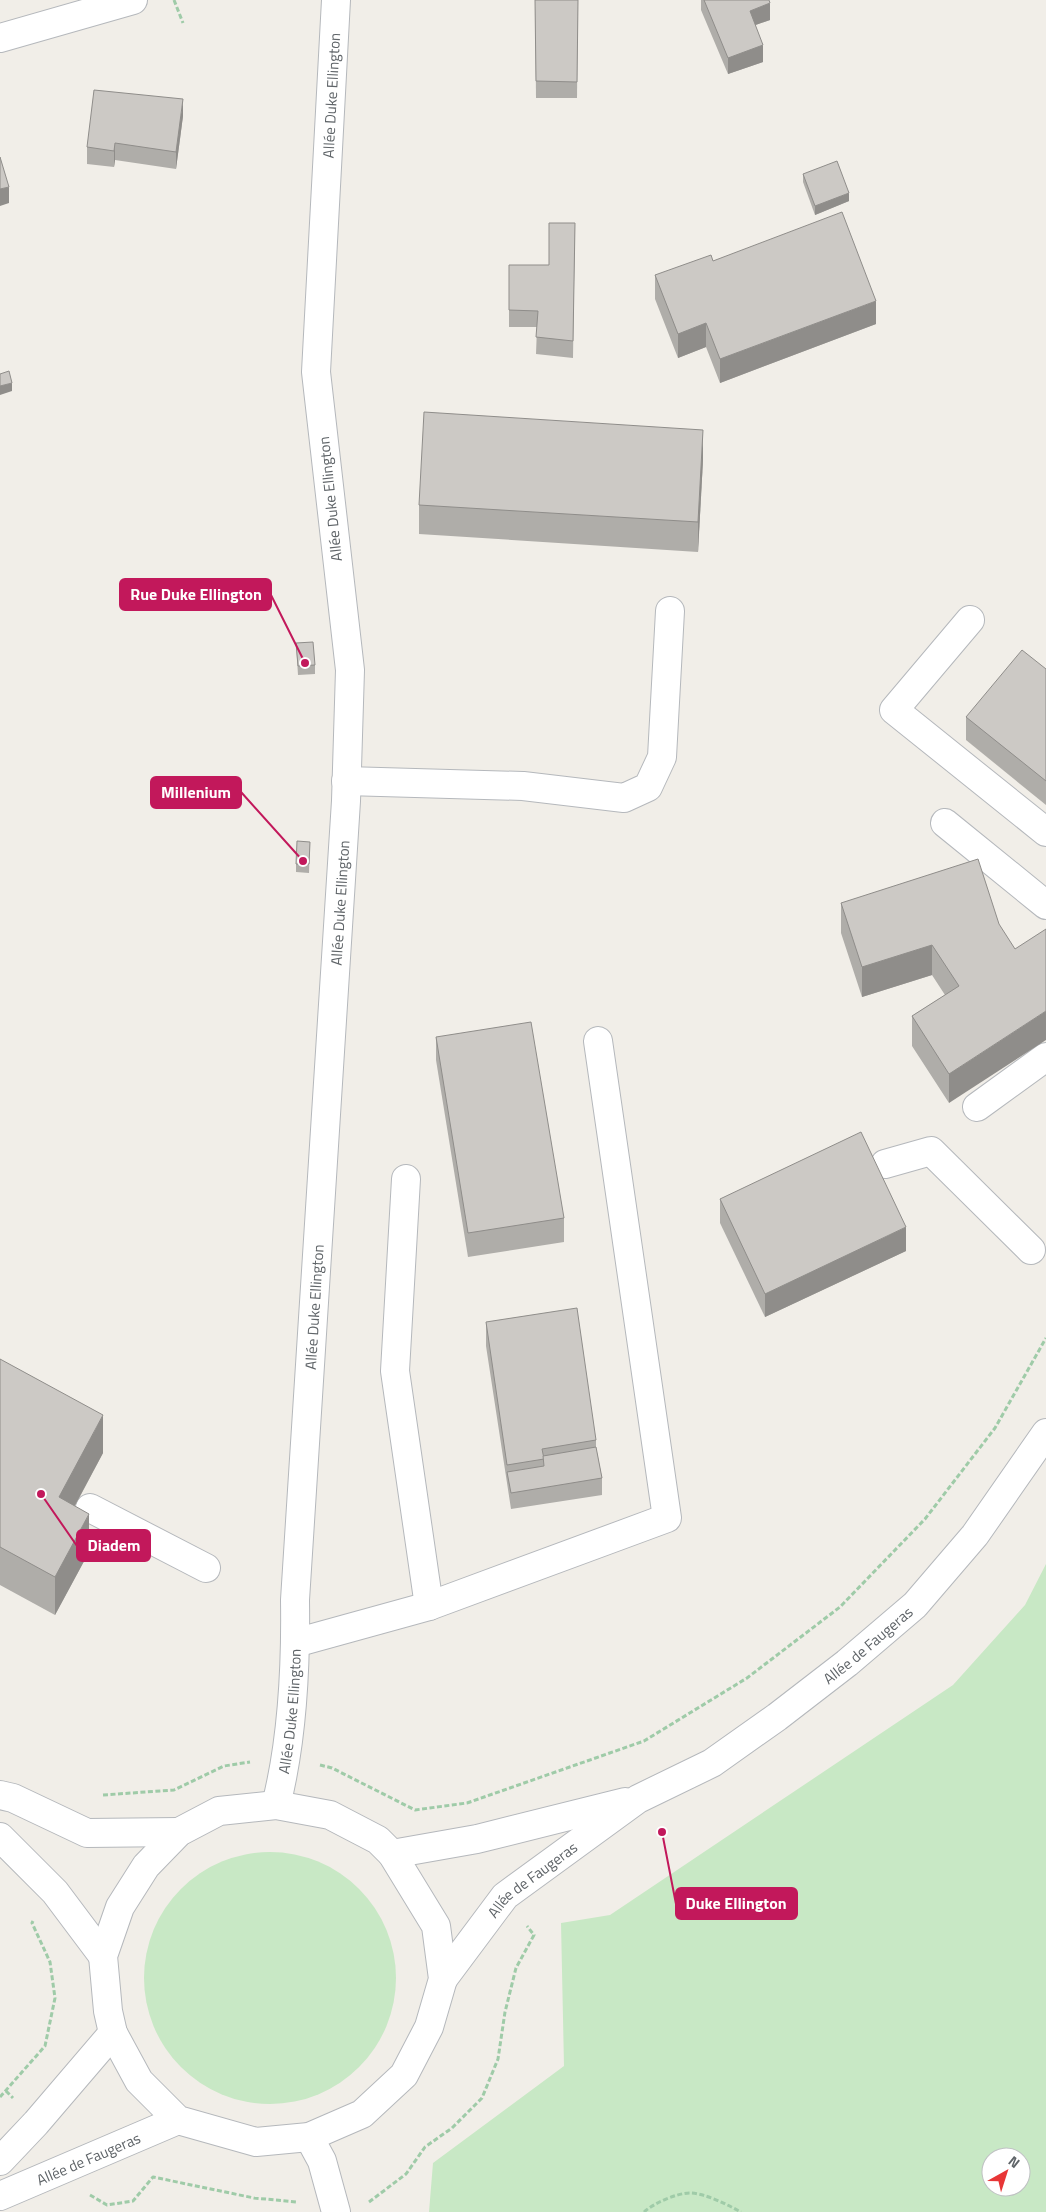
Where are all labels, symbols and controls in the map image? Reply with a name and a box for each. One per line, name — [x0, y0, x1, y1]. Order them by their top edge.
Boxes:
street label: Allée Duke Ellington — [316, 32, 346, 159]
street label: Allée Duke Ellington — [312, 435, 348, 563]
callout: Rue Duke Ellington — [120, 579, 271, 610]
text: Rue Duke Ellington — [130, 582, 262, 606]
callout: Millenium — [151, 777, 241, 808]
text: Millenium — [161, 780, 231, 804]
street label: Allée Duke Ellington — [324, 840, 355, 966]
street label: Allée Duke Ellington — [298, 1244, 329, 1370]
callout: Diadem — [77, 1530, 150, 1561]
text: Diadem — [88, 1533, 140, 1557]
street label: Allée de Faugeras — [818, 1600, 918, 1689]
street label: Allée Duke Ellington — [272, 1648, 306, 1776]
street label: Allée de Faugeras — [481, 1835, 582, 1922]
callout: Duke Ellington — [676, 1888, 797, 1919]
text: Duke Ellington — [685, 1891, 787, 1915]
street label: Allée de Faugeras — [33, 2126, 144, 2191]
north arrow — [981, 2147, 1031, 2197]
text: N — [1004, 2150, 1025, 2173]

